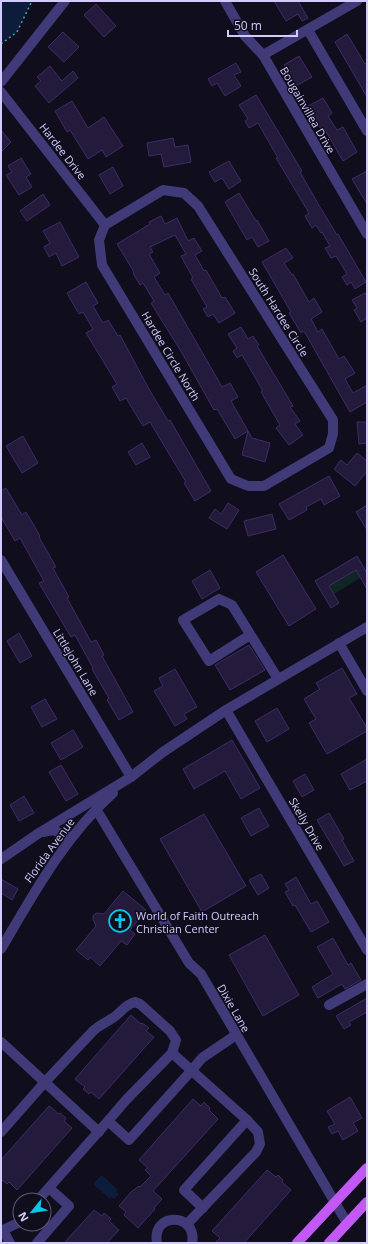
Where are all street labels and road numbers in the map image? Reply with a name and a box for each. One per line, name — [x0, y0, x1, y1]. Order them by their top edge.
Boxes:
street label: Bougainvillea Drive — [277, 64, 339, 156]
street label: Hardee Drive — [36, 120, 90, 182]
street label: South Hardee Circle — [246, 265, 312, 359]
street label: Hardee Circle North — [138, 308, 204, 404]
street label: Littlejohn Lane — [50, 626, 102, 698]
street label: Skelly Drive — [286, 795, 328, 853]
street label: Florida Avenue — [20, 815, 78, 885]
street label: Dixie Lane — [214, 981, 254, 1035]

